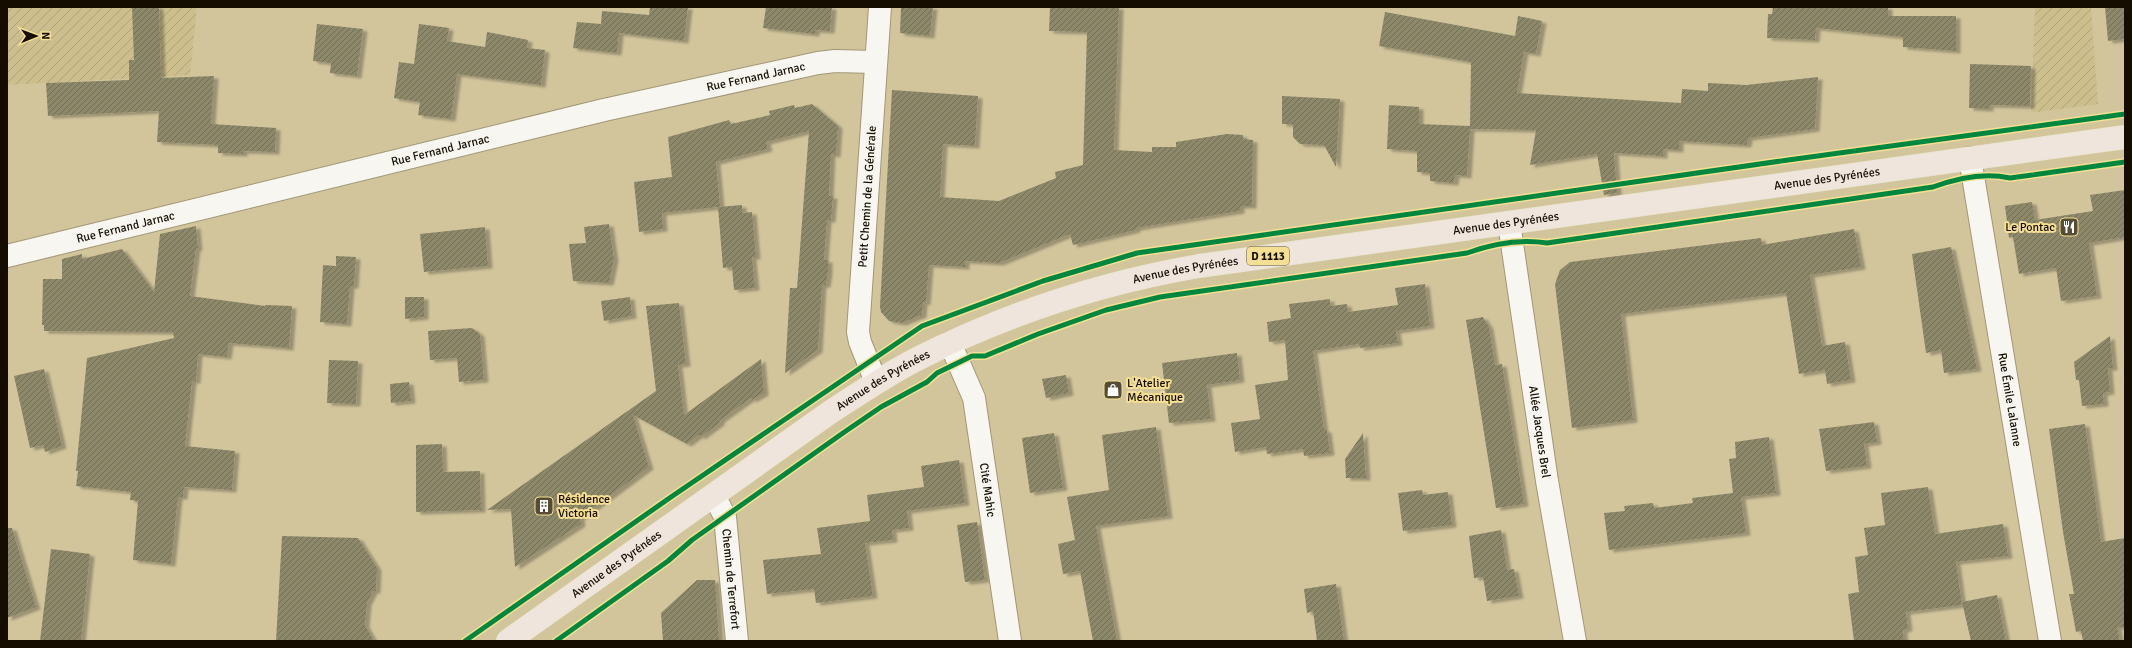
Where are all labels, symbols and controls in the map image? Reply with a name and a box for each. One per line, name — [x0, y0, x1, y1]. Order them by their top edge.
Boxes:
north arrow — [16, 16, 56, 56]
text: N — [39, 32, 52, 40]
street label: Rue Fernand Jarnac — [705, 59, 807, 95]
street label: Petit Chemin de la Générale — [855, 125, 880, 268]
street label: Rue Fernand Jarnac — [390, 131, 491, 170]
street label: Avenue des Pyrénées — [1773, 164, 1881, 194]
street label: Rue Fernand Jarnac — [75, 208, 177, 247]
street label: Avenue des Pyrénées — [1452, 209, 1560, 239]
restaurant icon: Le Pontac — [2058, 216, 2080, 238]
place label: Le Pontac — [2005, 220, 2055, 235]
road number: D 1113 — [1247, 247, 1289, 265]
street label: Avenue des Pyrénées — [1131, 254, 1239, 287]
street label: Avenue des Pyrénées — [833, 347, 933, 414]
street label: Rue Émile Lalanne — [1994, 352, 2025, 448]
place label: L'Atelier Mécanique — [1127, 376, 1183, 405]
shop icon: L'Atelier Mécanique — [1102, 379, 1124, 401]
street label: Allée Jacques Brel — [1525, 385, 1554, 479]
street label: Cité Mahic — [976, 462, 999, 518]
place label: Résidence Victoria — [558, 492, 610, 521]
building icon: Résidence Victoria — [533, 495, 555, 517]
street label: Avenue des Pyrénées — [569, 527, 665, 601]
street label: Chemin de Terrefort — [718, 528, 743, 630]

